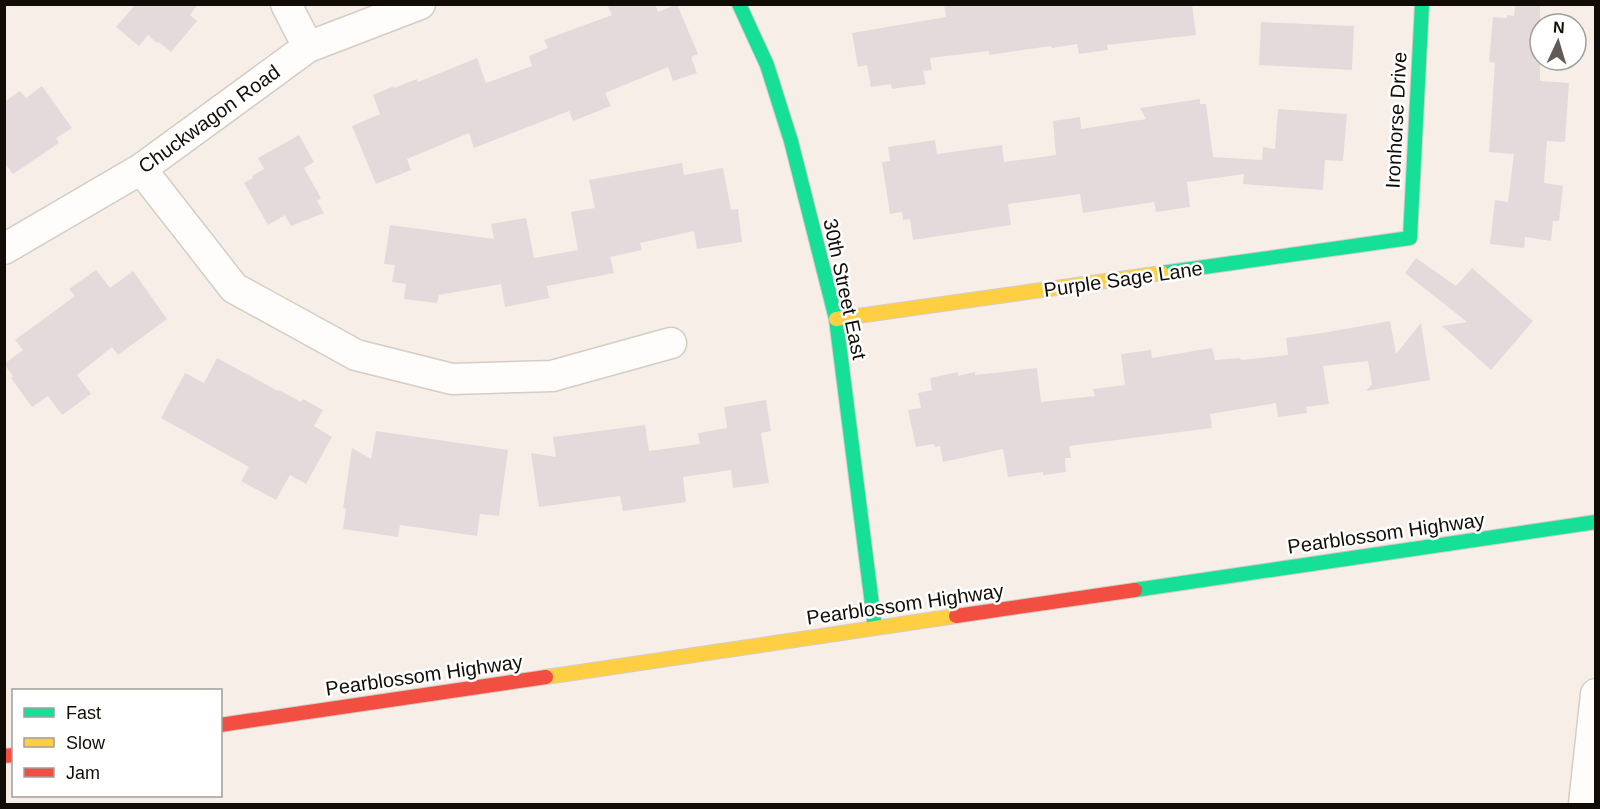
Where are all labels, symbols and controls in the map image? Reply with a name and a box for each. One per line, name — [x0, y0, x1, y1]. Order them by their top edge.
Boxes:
north arrow — [1528, 12, 1588, 72]
text: N — [1553, 19, 1565, 36]
street label: Ironhorse Drive — [1381, 51, 1411, 189]
street label: Chuckwagon Road — [134, 60, 284, 178]
street label: 30th Street East — [819, 217, 871, 362]
street label: Purple Sage Lane — [1042, 257, 1204, 301]
street label: Pearblossom Highway — [1286, 508, 1486, 558]
street label: Pearblossom Highway — [805, 579, 1005, 629]
street label: Pearblossom Highway — [324, 650, 524, 700]
legend — [12, 689, 222, 797]
text: Fast — [66, 703, 101, 723]
text: Slow — [66, 733, 106, 753]
text: Jam — [66, 763, 100, 783]

